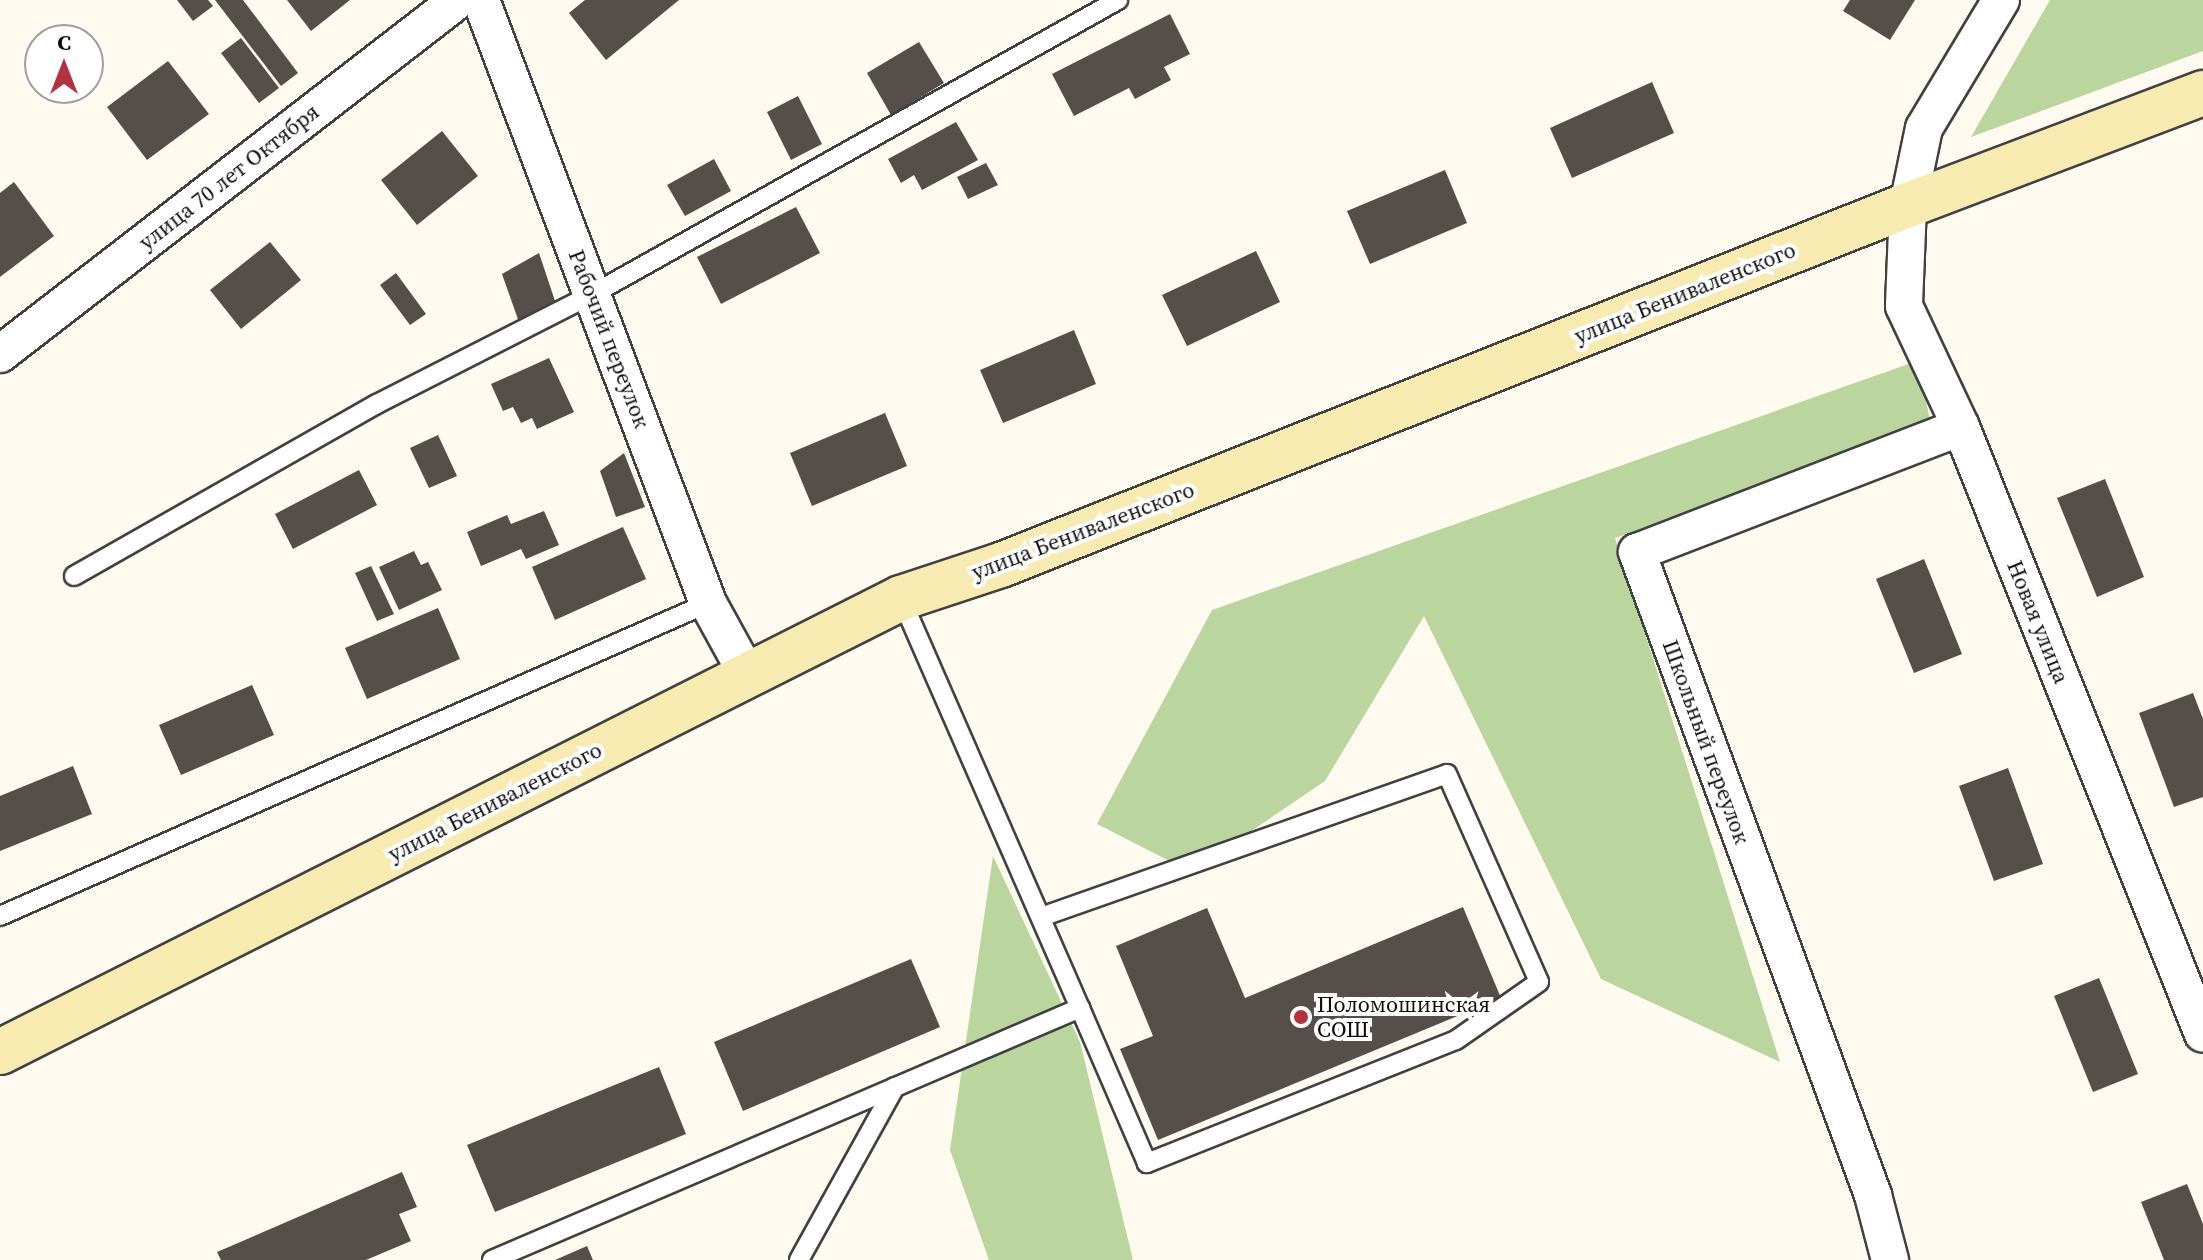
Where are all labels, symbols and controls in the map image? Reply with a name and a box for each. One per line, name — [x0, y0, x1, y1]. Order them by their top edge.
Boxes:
north arrow — [24, 24, 104, 104]
text: С — [57, 27, 71, 57]
street label: улица 70 лет Октября — [134, 98, 324, 256]
street label: улица Бениваленского — [1570, 236, 1800, 350]
street label: Рабочий переулок — [563, 246, 655, 432]
street label: улица Бениваленского — [968, 476, 1198, 586]
street label: Новая улица — [2001, 557, 2075, 687]
street label: Школьный переулок — [1657, 636, 1755, 848]
street label: улица Бениваленского — [384, 737, 606, 867]
place label: Поломошинская СОШ — [1317, 991, 1490, 1042]
marker: Поломошинская СОШ — [1292, 1008, 1310, 1026]

